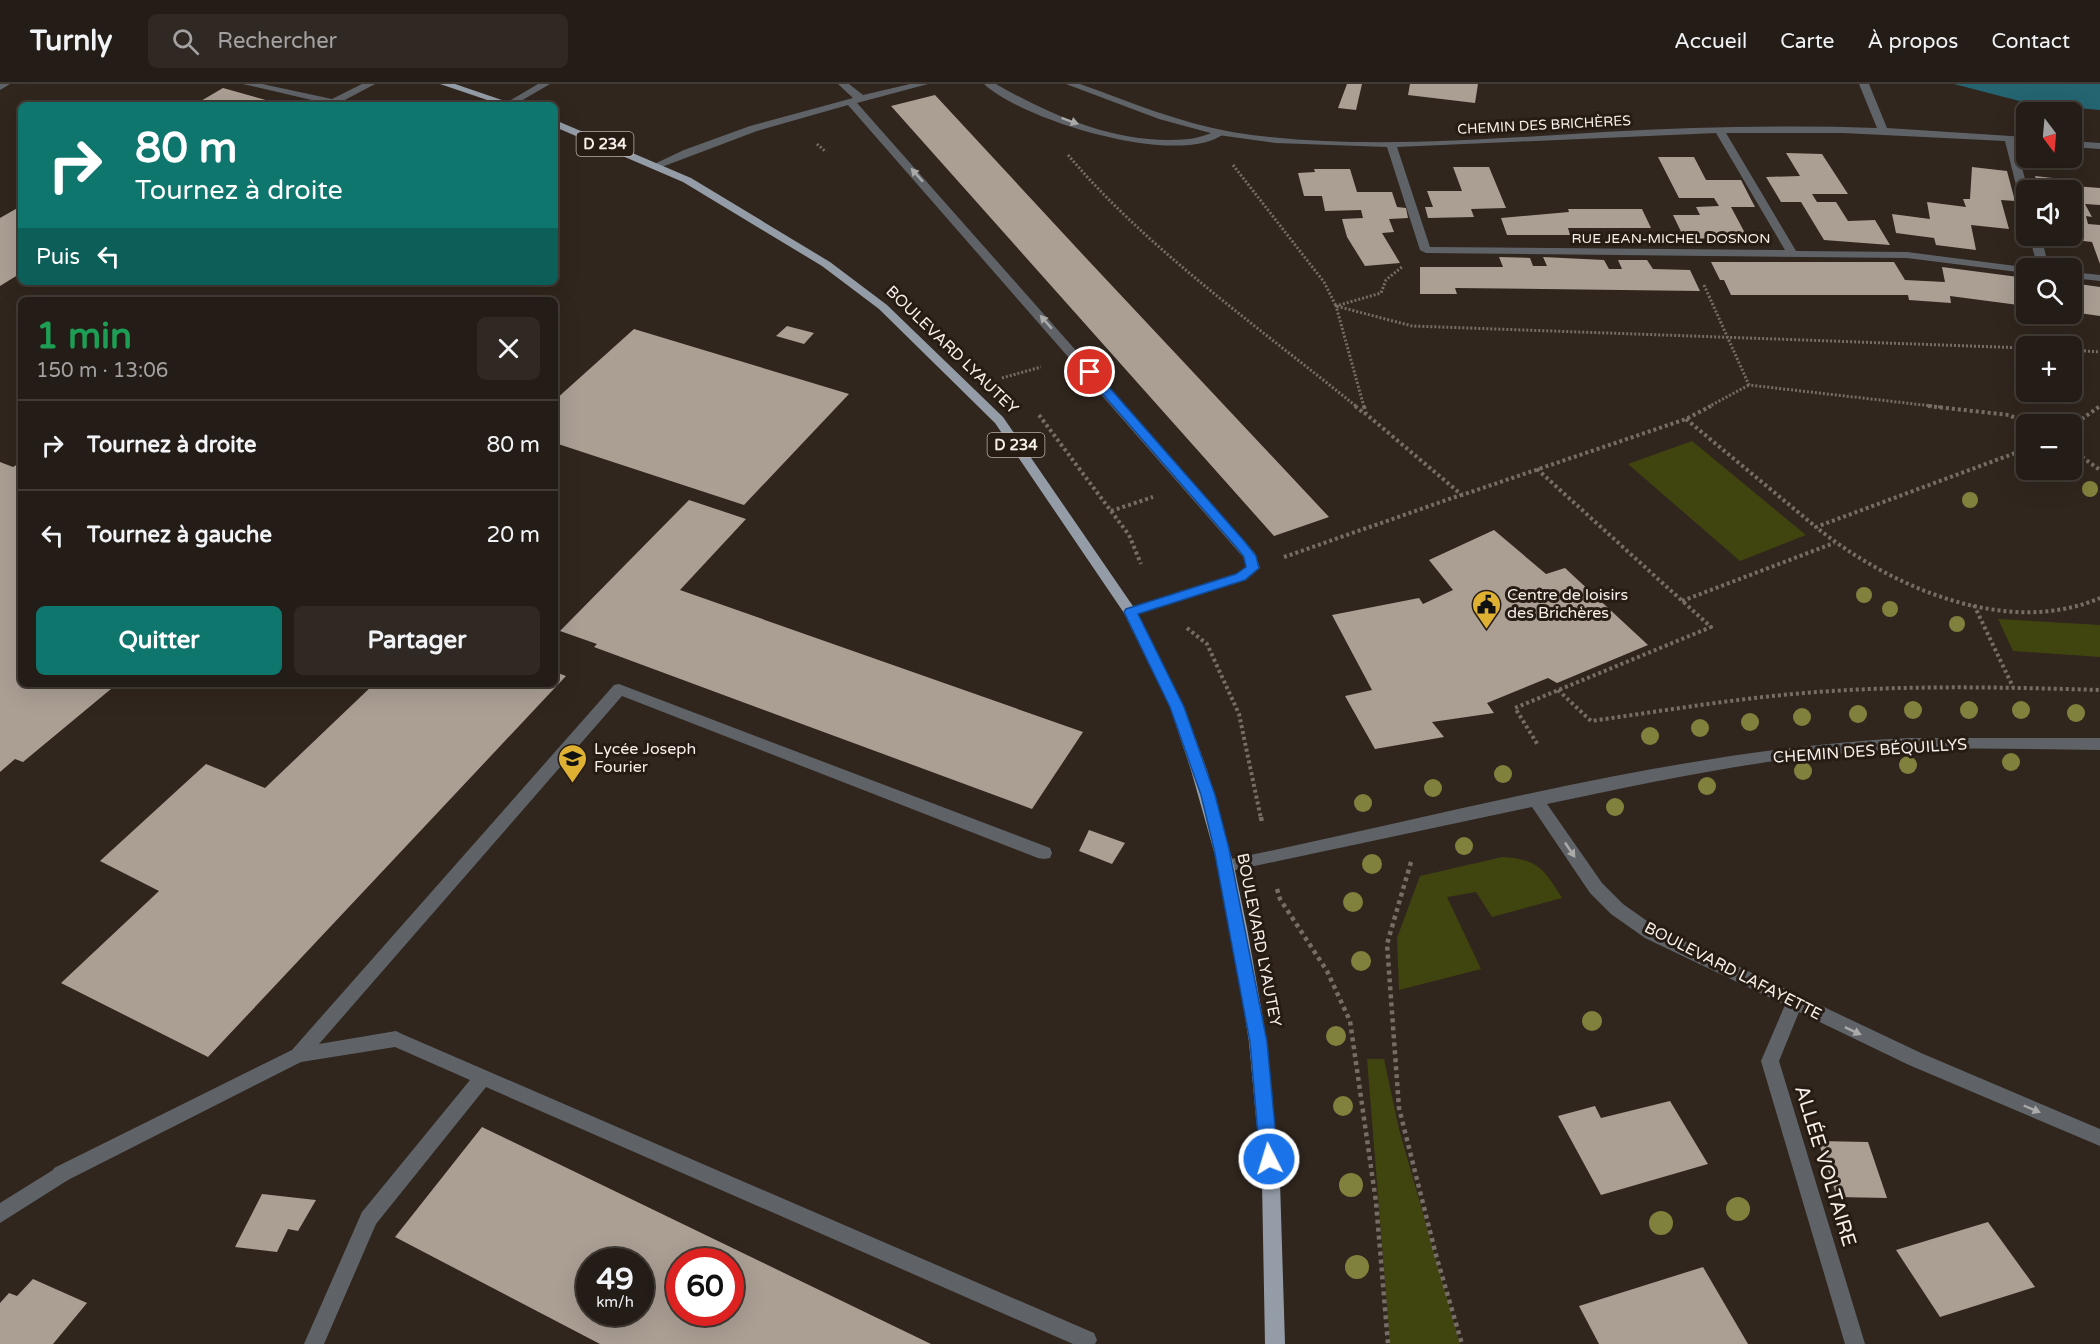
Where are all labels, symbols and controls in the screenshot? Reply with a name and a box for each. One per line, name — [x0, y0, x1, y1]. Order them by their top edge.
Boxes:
search box — [148, 14, 568, 68]
text: Turnly — [30, 24, 112, 58]
icon: search — [169, 25, 202, 58]
text: Rechercher — [217, 28, 337, 54]
text: Accueil — [1674, 29, 1747, 54]
text: Carte — [1780, 29, 1834, 54]
text: À propos — [1867, 29, 1958, 54]
text: Contact — [1991, 29, 2070, 54]
north arrow — [2016, 102, 2082, 168]
map controls — [2016, 102, 2082, 480]
street label: CHEMIN DES BRICHÈRES — [1457, 112, 1632, 138]
one-way arrow — [1062, 117, 1080, 127]
text: 80 m — [135, 123, 237, 174]
icon: right — [36, 126, 114, 204]
road number: D 234 — [576, 132, 634, 156]
one-way arrow — [911, 167, 924, 183]
text: Tournez à droite — [135, 174, 343, 207]
button: sound — [2016, 180, 2082, 246]
street label: RUE JEAN-MICHEL DOSNON — [1572, 230, 1770, 247]
icon: left — [92, 240, 125, 273]
text: Puis — [36, 244, 80, 270]
button: search — [2016, 258, 2082, 324]
street label: BOULEVARD LYAUTEY — [882, 281, 1022, 419]
text: 1 min — [36, 315, 132, 358]
one-way arrow — [1040, 315, 1053, 330]
button: close — [477, 317, 540, 380]
button: + — [2016, 336, 2082, 402]
pin — [1064, 346, 1115, 397]
icon: arrive — [1073, 355, 1106, 388]
text: 150 m · 13:06 — [36, 359, 168, 383]
button: − — [2016, 414, 2082, 480]
icon: right — [36, 429, 69, 462]
text: Tournez à droite — [87, 432, 256, 458]
text: 80 m — [486, 432, 540, 458]
road number: D 234 — [988, 433, 1044, 457]
icon: left — [36, 519, 69, 552]
text: Tournez à gauche — [87, 522, 272, 548]
text: 20 m — [486, 522, 540, 548]
place label: Centre de loisirs des Brichères — [1507, 585, 1628, 623]
public building icon: Centre de loisirs des Brichères — [1470, 588, 1502, 630]
button: Quitter — [36, 606, 282, 675]
button: Partager — [294, 606, 540, 675]
street label: CHEMIN DES BÉQUILLYS — [1772, 734, 1968, 768]
place label: Lycée Joseph Fourier — [594, 739, 696, 777]
school or university icon: Lycée Joseph Fourier — [557, 742, 589, 784]
one-way arrow — [1564, 842, 1575, 858]
street label: BOULEVARD LYAUTEY — [1232, 851, 1286, 1029]
street label: BOULEVARD LAFAYETTE — [1641, 918, 1825, 1024]
one-way arrow — [1845, 1026, 1862, 1035]
street label: ALLÉE VOLTAIRE — [1789, 1082, 1862, 1249]
one-way arrow — [2023, 1105, 2041, 1114]
position arrow — [1237, 1127, 1301, 1191]
speed limit sign: 60 — [666, 1248, 744, 1326]
text: 49 — [596, 1261, 634, 1298]
text: km/h — [596, 1293, 634, 1311]

